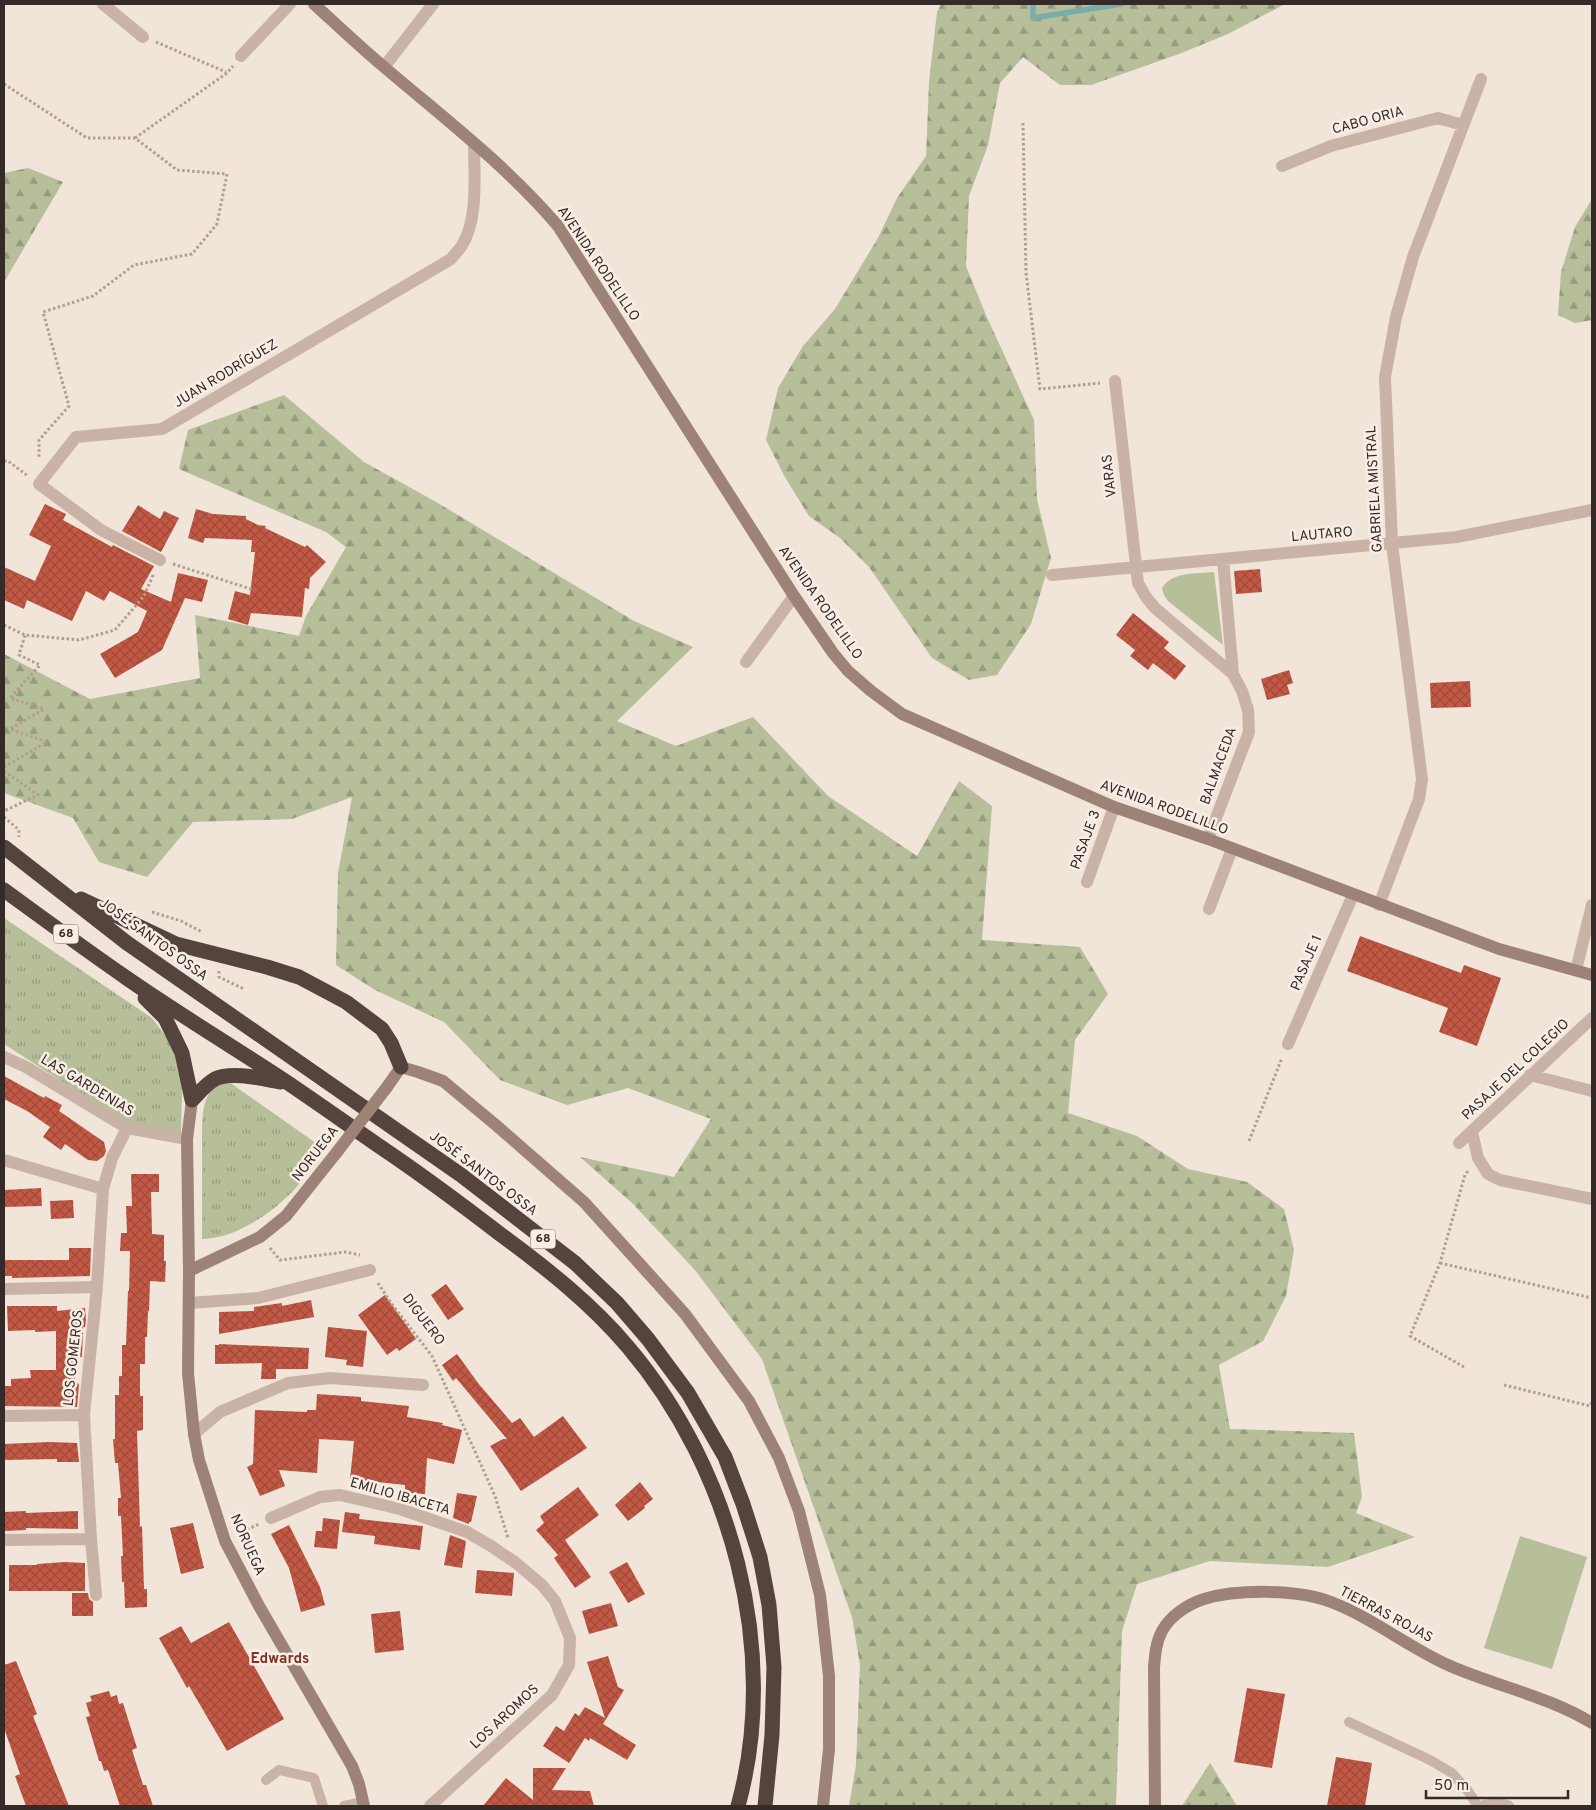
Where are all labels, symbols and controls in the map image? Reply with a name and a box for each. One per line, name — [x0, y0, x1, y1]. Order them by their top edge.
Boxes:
street label: CABO ORIA — [1330, 103, 1406, 139]
street label: AVENIDA RODELILLO — [553, 203, 643, 325]
street label: JUAN RODRÍGUEZ — [170, 335, 281, 412]
street label: GABRIELA MISTRAL — [1363, 425, 1387, 553]
street label: VARAS — [1099, 453, 1121, 499]
street label: LAUTARO — [1290, 524, 1354, 546]
street label: AVENIDA RODELILLO — [774, 543, 866, 663]
street label: BALMACEDA — [1197, 725, 1241, 807]
street label: AVENIDA RODELILLO — [1098, 777, 1230, 839]
street label: PASAJE 3 — [1067, 808, 1105, 872]
street label: JOSÉ SANTOS OSSA — [95, 894, 211, 985]
road number: 68 — [54, 924, 78, 944]
street label: PASAJE 1 — [1288, 933, 1326, 993]
street label: PASAJE DEL COLEGIO — [1459, 1016, 1573, 1124]
street label: LAS GARDENIAS — [37, 1051, 137, 1121]
street label: NORUEGA — [289, 1123, 343, 1185]
street label: JOSÉ SANTOS OSSA — [426, 1127, 541, 1220]
road number: 68 — [530, 1230, 556, 1248]
street label: DIGUERO — [398, 1291, 448, 1349]
street label: LOS GOMEROS — [60, 1309, 88, 1407]
street label: EMILIO IBACETA — [348, 1475, 452, 1519]
street label: NORUEGA — [226, 1512, 268, 1578]
street label: TIERRAS ROJAS — [1336, 1583, 1436, 1647]
district label: Edwards — [251, 1650, 309, 1669]
street label: LOS AROMOS — [467, 1681, 543, 1753]
scale bar — [1426, 1768, 1568, 1800]
text: 50 m — [1434, 1777, 1469, 1796]

